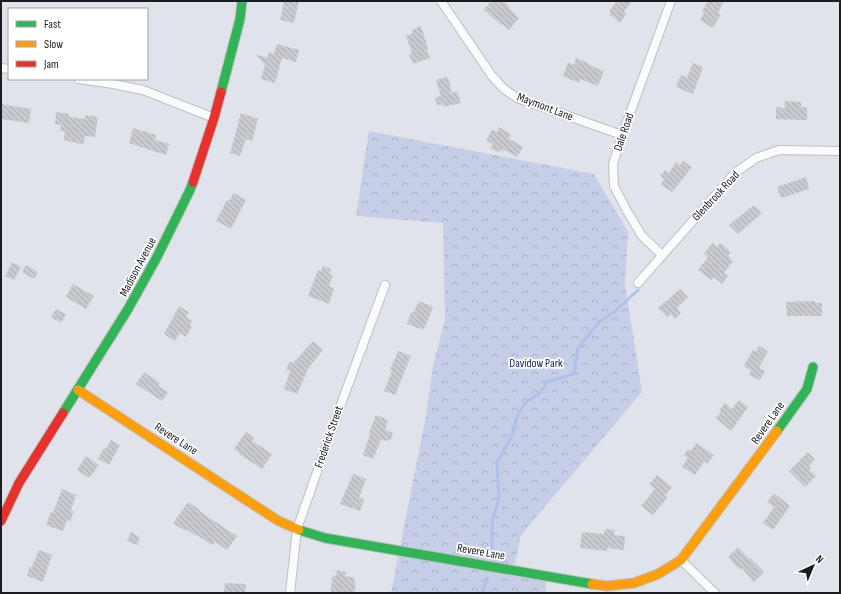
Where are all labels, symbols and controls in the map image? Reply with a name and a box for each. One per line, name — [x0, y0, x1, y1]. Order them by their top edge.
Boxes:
legend — [8, 8, 148, 80]
text: Fast — [44, 17, 61, 32]
text: Slow — [44, 37, 63, 52]
text: Jam — [43, 57, 59, 72]
street label: Maymont Lane — [515, 89, 575, 125]
street label: Dale Road — [610, 111, 638, 153]
street label: Glenbrook Road — [689, 168, 743, 224]
street label: Madison Avenue — [116, 235, 160, 299]
park label: Davidow Park — [509, 356, 563, 371]
street label: Revere Lane — [748, 399, 788, 447]
street label: Frederick Street — [311, 404, 347, 470]
street label: Revere Lane — [152, 419, 201, 459]
street label: Revere Lane — [456, 540, 506, 564]
north arrow — [793, 546, 833, 586]
text: N — [813, 552, 826, 566]

